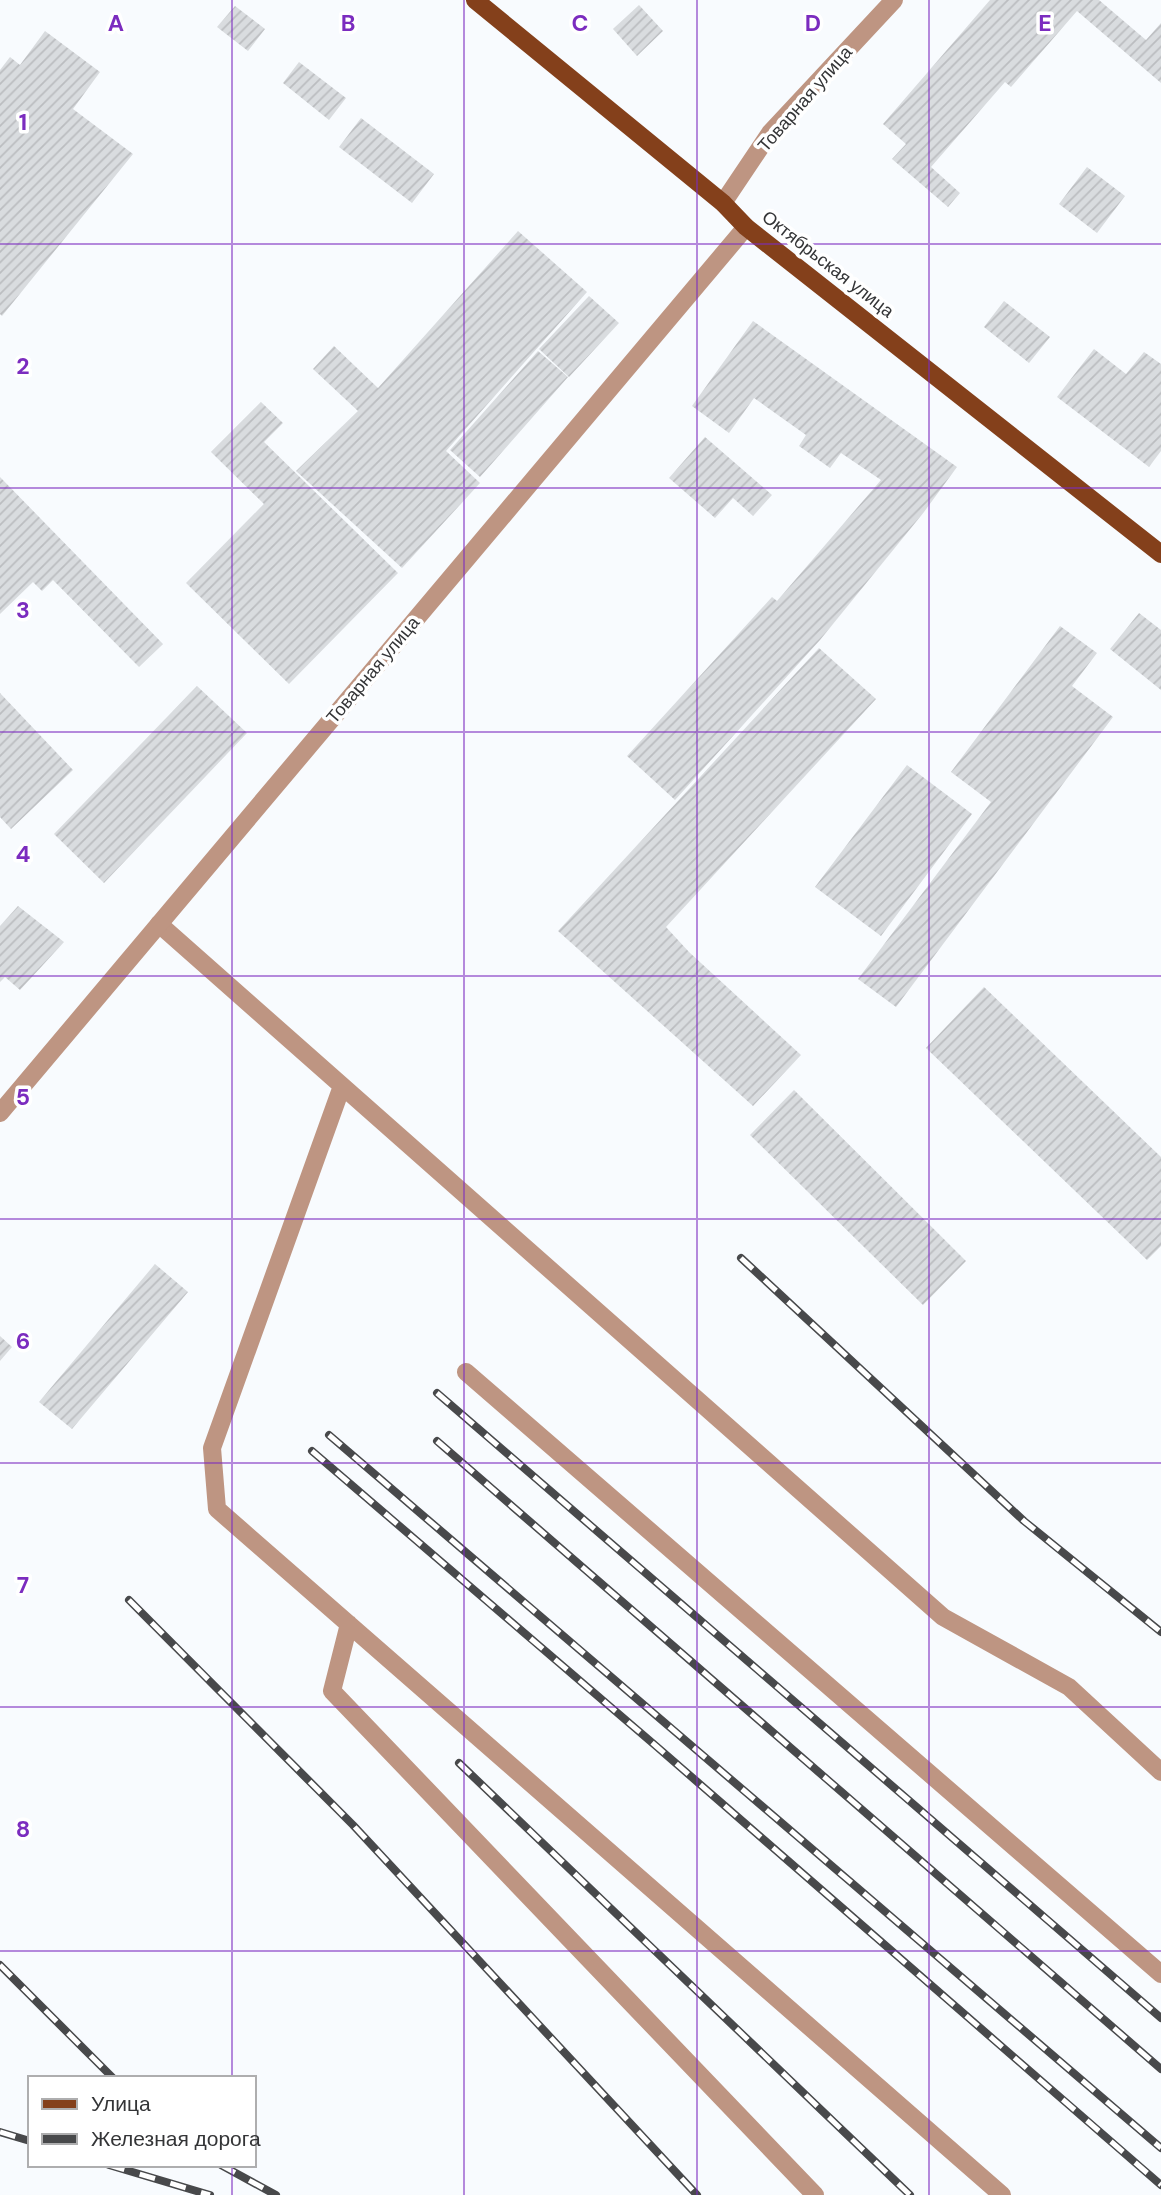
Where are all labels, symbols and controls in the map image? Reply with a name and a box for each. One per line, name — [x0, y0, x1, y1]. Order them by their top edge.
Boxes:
text: A — [108, 8, 124, 38]
text: B — [341, 8, 355, 38]
text: C — [572, 8, 588, 38]
text: D — [805, 8, 821, 38]
text: E — [1038, 8, 1052, 38]
street label: Товарная улица — [752, 40, 858, 157]
text: 1 — [19, 107, 27, 137]
street label: Октябрьская улица — [757, 205, 900, 324]
text: 2 — [16, 351, 30, 381]
text: 3 — [16, 595, 30, 625]
street label: Товарная улица — [321, 611, 426, 729]
text: 4 — [16, 839, 31, 869]
text: 5 — [16, 1082, 30, 1112]
text: 6 — [16, 1326, 30, 1356]
text: 7 — [17, 1570, 29, 1600]
text: 8 — [16, 1814, 30, 1844]
legend — [28, 2076, 256, 2167]
text: Улица — [91, 2090, 151, 2118]
text: Железная дорога — [91, 2125, 261, 2153]

